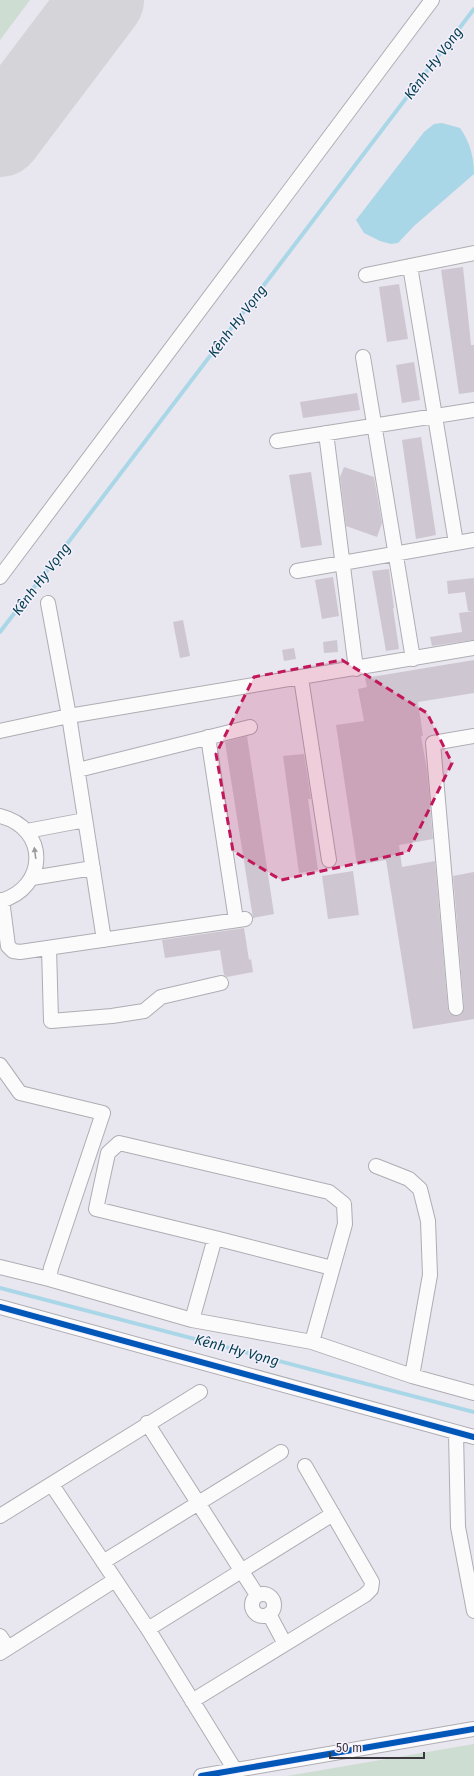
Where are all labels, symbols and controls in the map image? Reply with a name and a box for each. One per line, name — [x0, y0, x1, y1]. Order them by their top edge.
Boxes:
water label: Kênh Hy Vọng — [401, 24, 466, 103]
water label: Kênh Hy Vọng — [205, 282, 270, 361]
water label: Kênh Hy Vọng — [9, 540, 74, 619]
one-way arrow — [32, 847, 38, 859]
water label: Kênh Hy Vọng — [193, 1331, 281, 1370]
scale bar — [330, 1734, 424, 1760]
text: 50 m — [336, 1741, 362, 1755]

